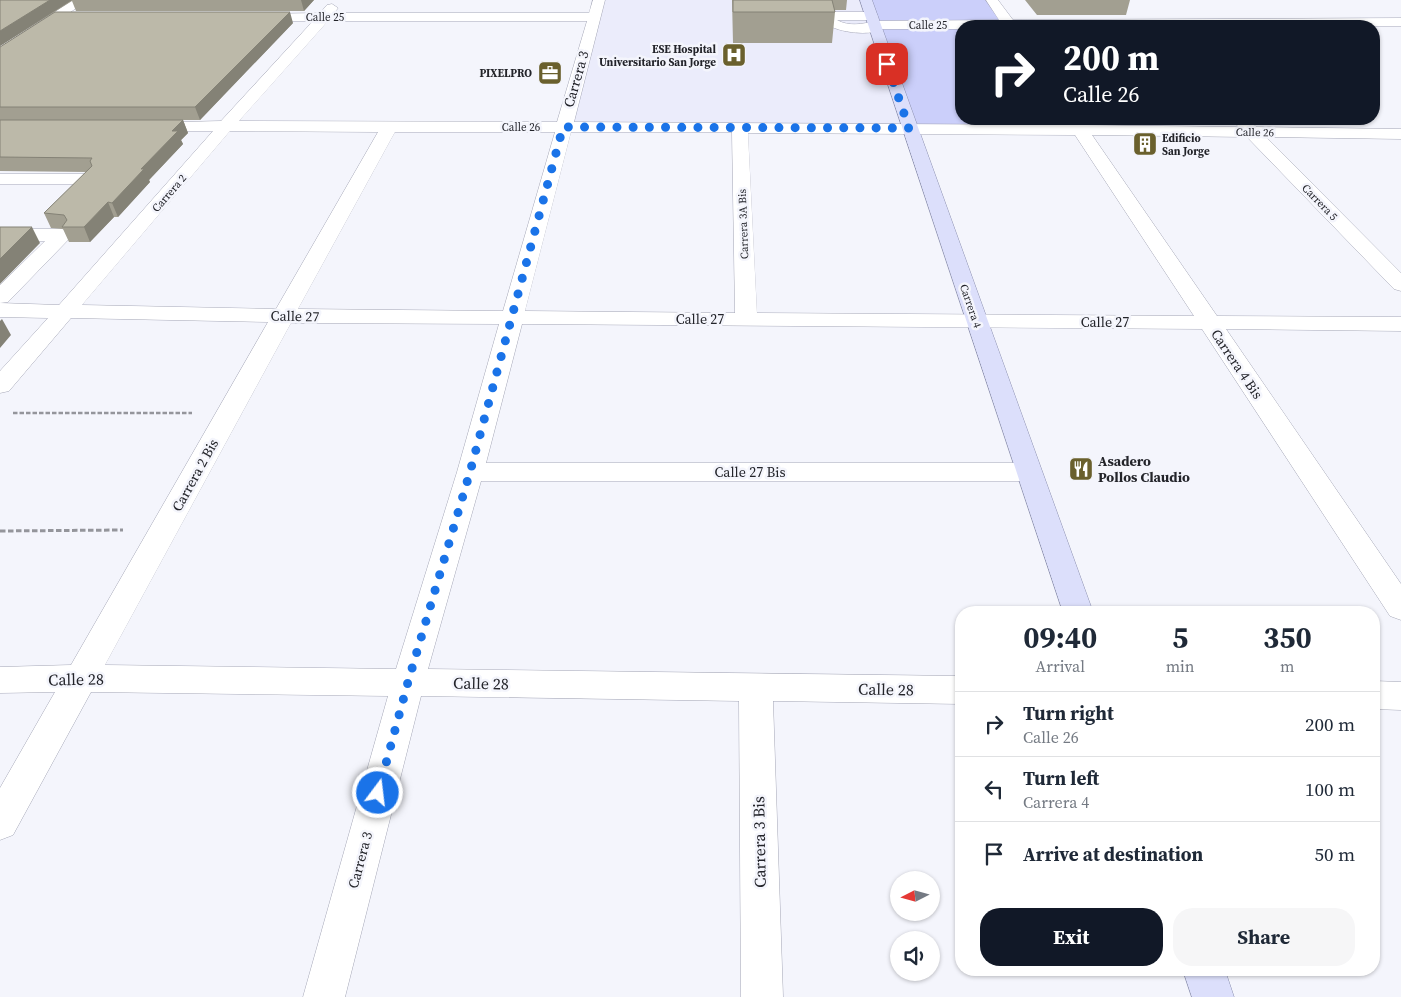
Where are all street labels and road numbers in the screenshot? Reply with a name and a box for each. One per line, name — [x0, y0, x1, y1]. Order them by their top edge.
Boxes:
street label: Calle 25 — [306, 10, 345, 25]
street label: Calle 25 — [909, 18, 948, 33]
street label: Carrera 3 — [558, 48, 594, 110]
street label: Calle 26 — [502, 120, 541, 135]
street label: Calle 26 — [1236, 125, 1275, 140]
street label: Carrera 2 — [149, 171, 190, 215]
street label: Carrera 5 — [1298, 181, 1341, 224]
street label: Carrera 3A Bis — [735, 188, 752, 259]
street label: Carrera 4 — [956, 282, 985, 331]
street label: Calle 27 — [270, 306, 320, 326]
street label: Calle 27 — [676, 309, 724, 329]
street label: Calle 27 — [1081, 312, 1129, 332]
street label: Carrera 4 Bis — [1206, 325, 1268, 403]
street label: Carrera 2 Bis — [167, 435, 223, 515]
street label: Calle 27 Bis — [714, 462, 786, 482]
street label: Calle 28 — [48, 668, 104, 690]
street label: Calle 28 — [453, 672, 509, 694]
street label: Calle 28 — [858, 678, 914, 700]
street label: Carrera 3 Bis — [747, 796, 771, 888]
street label: Carrera 3 — [343, 829, 377, 891]

